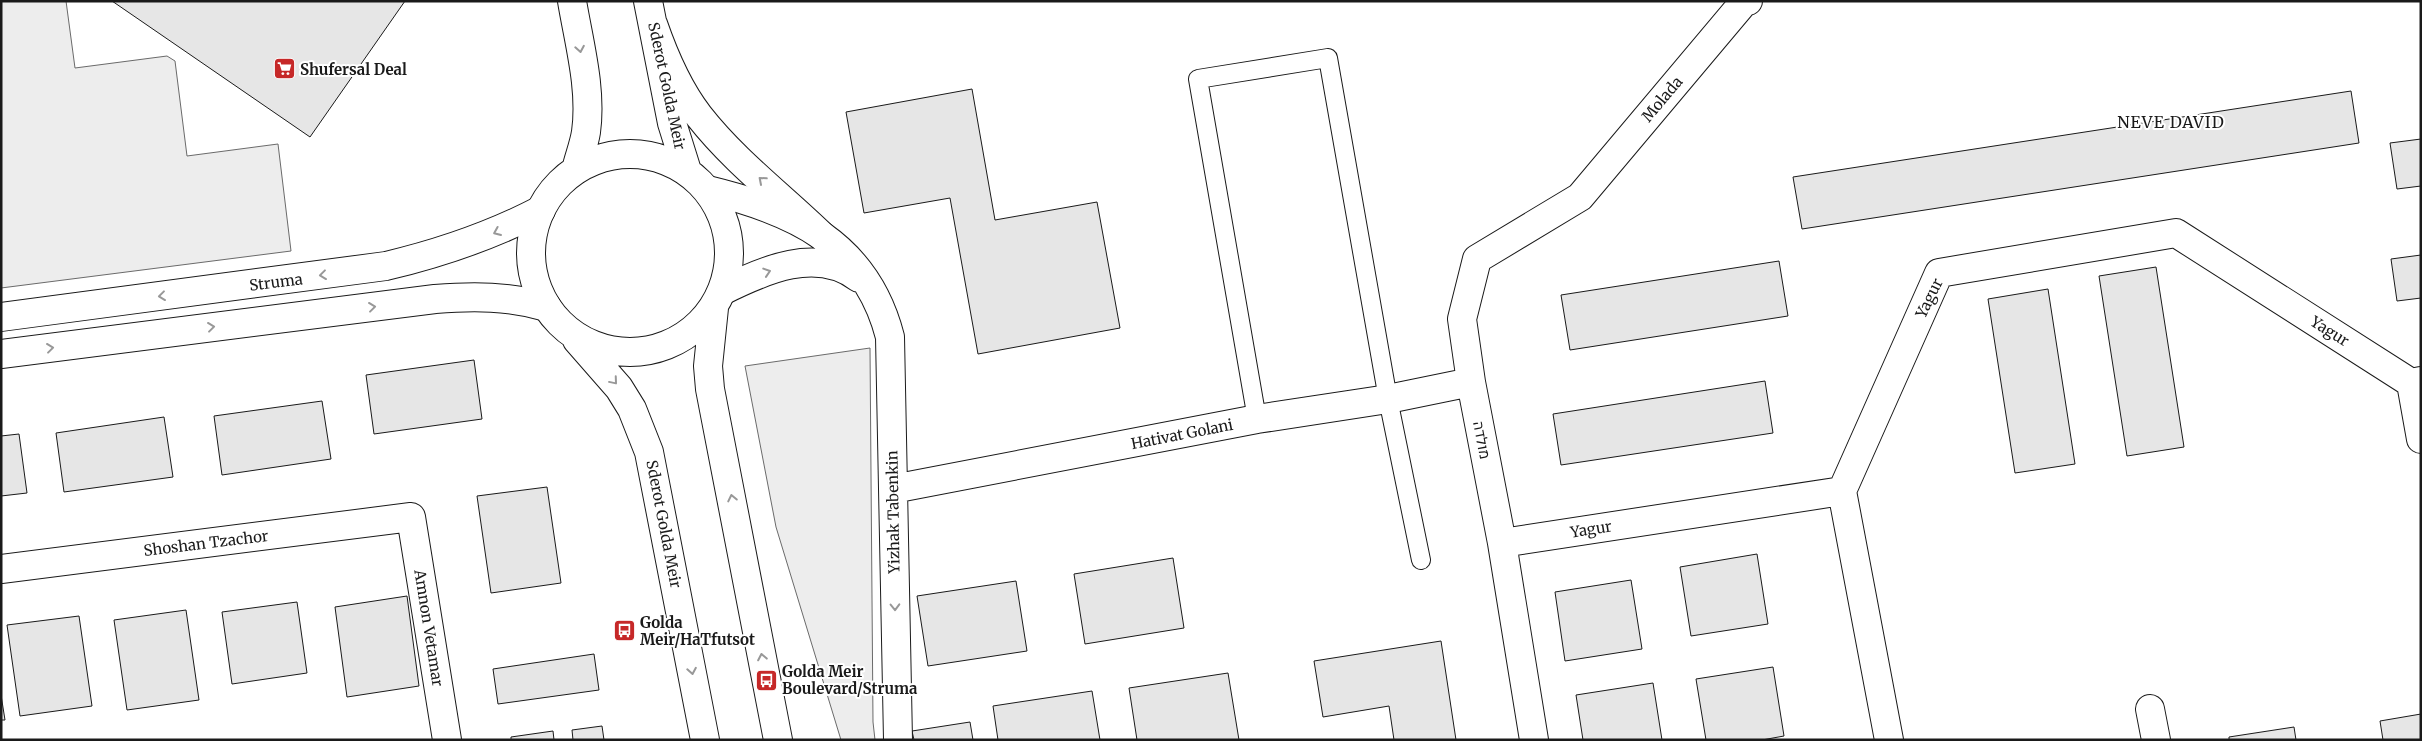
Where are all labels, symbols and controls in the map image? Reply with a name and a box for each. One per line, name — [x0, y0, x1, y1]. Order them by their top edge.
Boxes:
street label: Sderot Golda Meir — [644, 20, 690, 152]
one-way arrow — [574, 45, 584, 54]
supermarket icon: Shufersal Deal — [272, 57, 296, 81]
place label: Shufersal Deal — [300, 60, 407, 79]
street label: Molada — [1638, 72, 1686, 126]
district label: NEVE DAVID — [2117, 112, 2225, 132]
one-way arrow — [759, 177, 768, 186]
one-way arrow — [493, 225, 502, 236]
one-way arrow — [762, 267, 771, 277]
street label: Struma — [248, 269, 304, 295]
one-way arrow — [319, 269, 327, 280]
street label: Yagur — [1911, 275, 1947, 322]
one-way arrow — [157, 290, 165, 301]
one-way arrow — [368, 302, 376, 313]
street label: Yagur — [2306, 311, 2353, 350]
one-way arrow — [207, 322, 215, 333]
one-way arrow — [46, 343, 54, 354]
one-way arrow — [608, 376, 617, 385]
street label: Hativat Golani — [1129, 415, 1235, 453]
street label: מולדה — [1469, 419, 1495, 461]
street label: Yizhak Tabenkin — [882, 450, 904, 575]
street label: Sderot Golda Meir — [642, 458, 686, 590]
one-way arrow — [728, 493, 738, 502]
street label: Yagur — [1568, 516, 1613, 542]
street label: Shoshan Tzachor — [143, 526, 270, 560]
street label: Amnon Vetamar — [410, 567, 448, 688]
one-way arrow — [890, 604, 900, 612]
place label: Golda Meir/HaTfutsot — [640, 613, 755, 649]
bus stop icon: Golda Meir/HaTfutsot — [612, 619, 636, 643]
one-way arrow — [758, 653, 768, 662]
place label: Golda Meir Boulevard/Struma — [782, 662, 918, 698]
one-way arrow — [686, 666, 696, 675]
bus stop icon: Golda Meir Boulevard/Struma — [754, 668, 778, 692]

